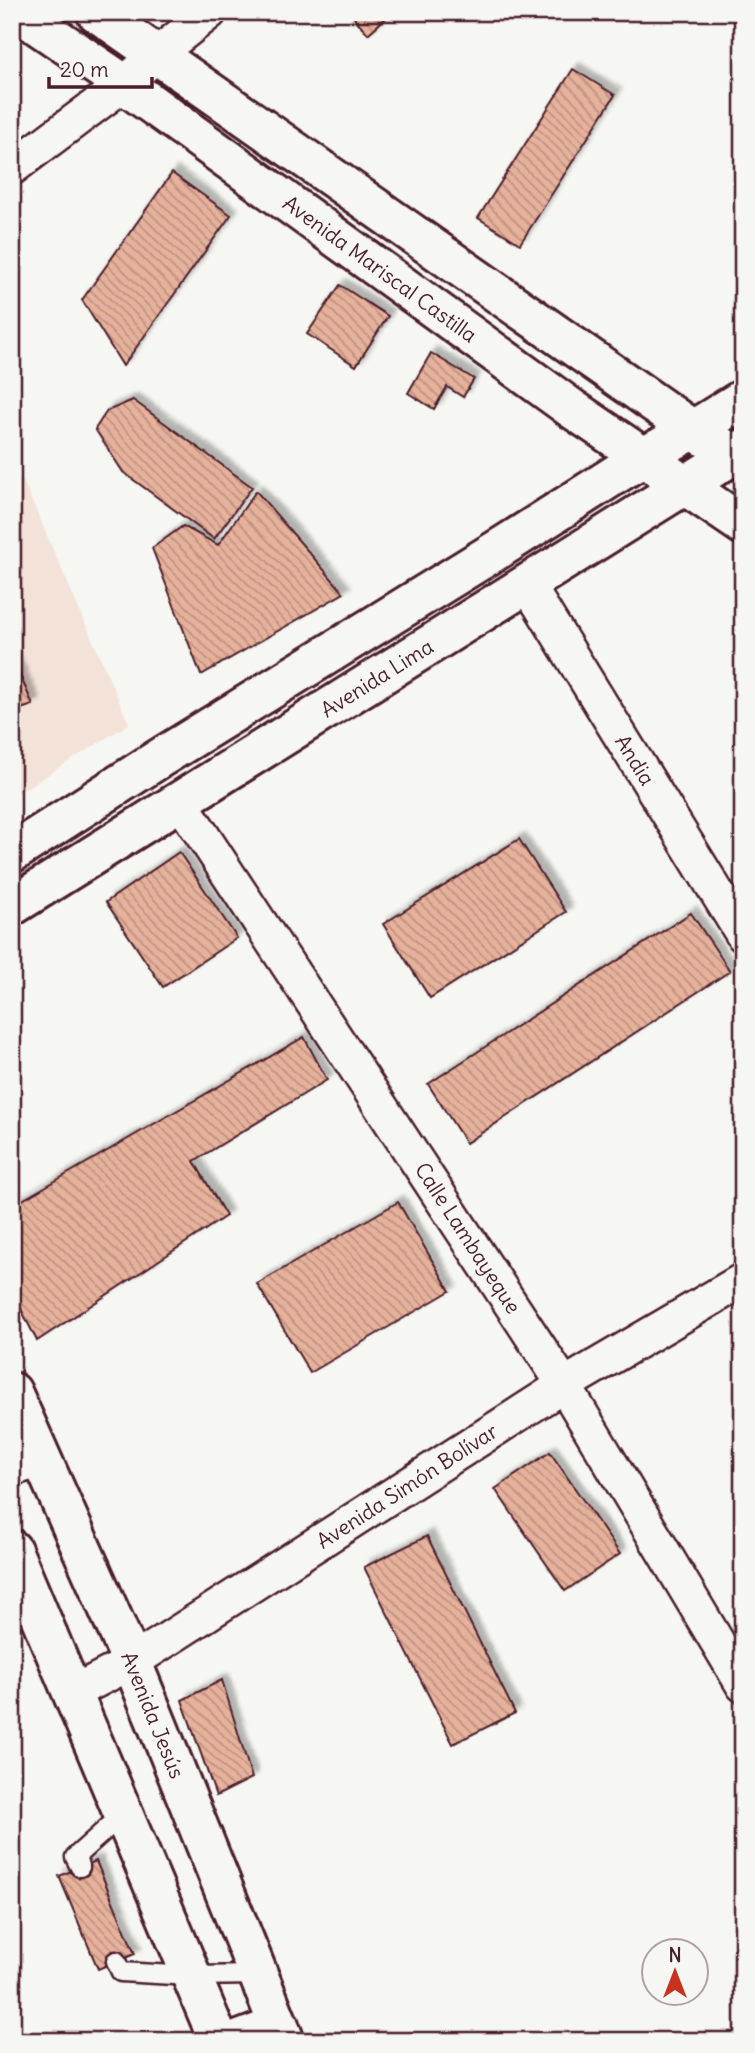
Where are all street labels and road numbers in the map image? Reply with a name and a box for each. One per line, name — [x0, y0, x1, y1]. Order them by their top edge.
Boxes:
street label: Avenida Mariscal Castilla — [278, 189, 482, 349]
street label: Avenida Lima — [316, 633, 438, 723]
street label: Andia — [609, 730, 661, 790]
street label: Calle Lambayeque — [409, 1157, 527, 1319]
street label: Avenida Simón Bolívar — [311, 1417, 503, 1555]
street label: Avenida Jesús — [115, 1648, 191, 1782]

